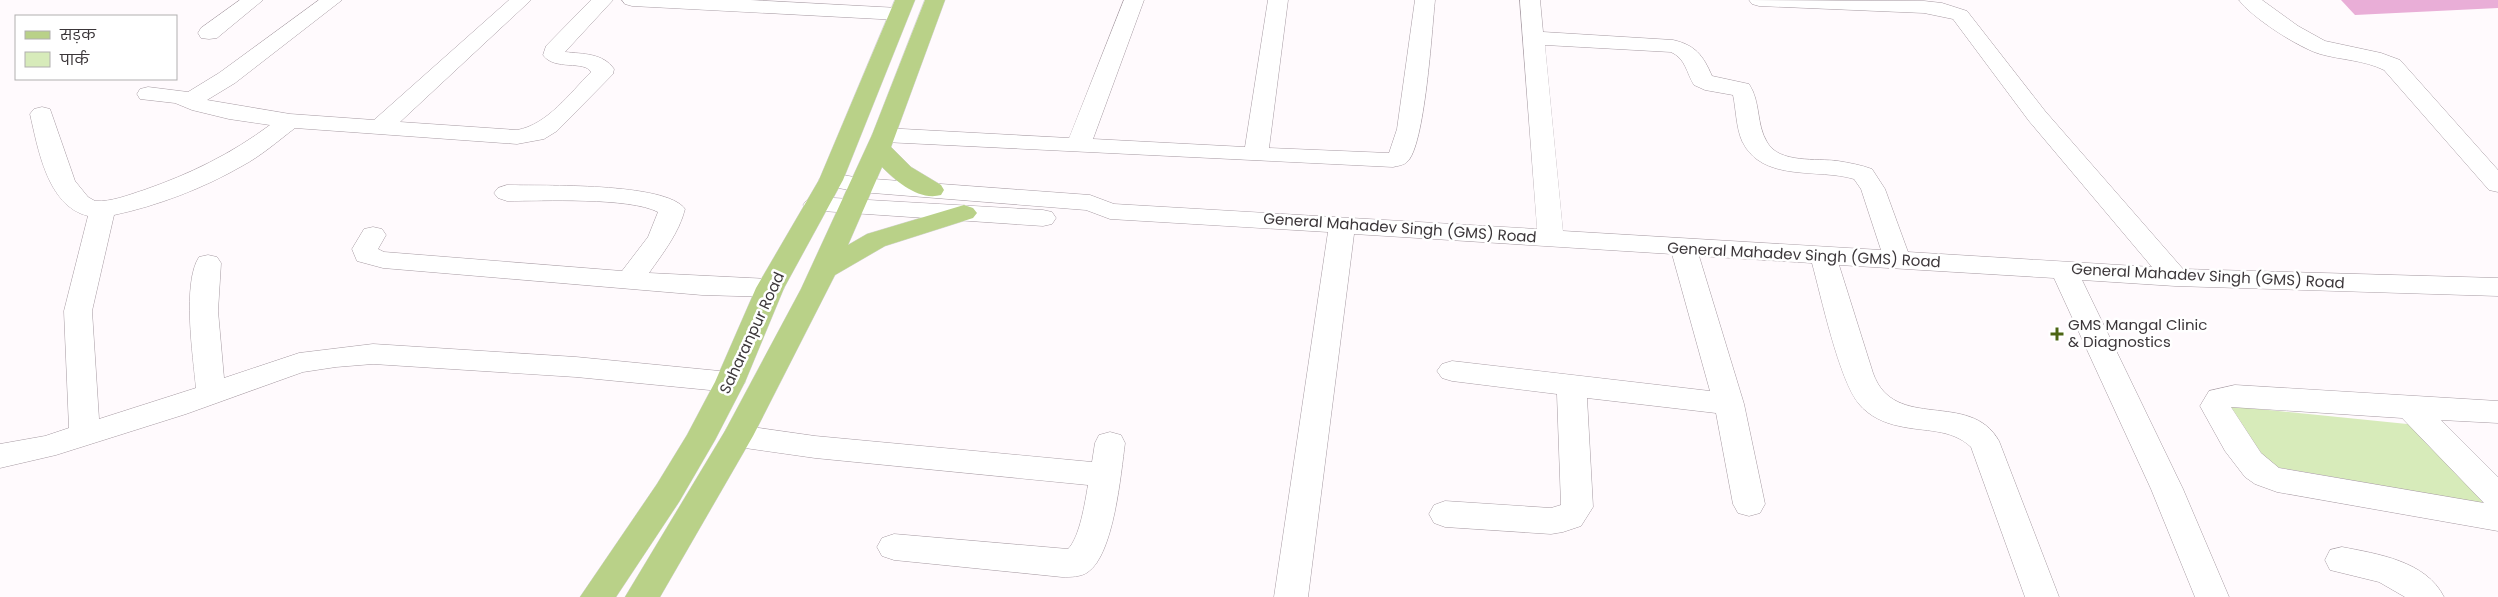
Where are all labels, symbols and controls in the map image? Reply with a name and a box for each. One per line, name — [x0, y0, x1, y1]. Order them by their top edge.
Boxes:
legend — [15, 15, 178, 80]
text: सड़क — [59, 24, 97, 45]
text: पार्क — [59, 49, 90, 70]
street label: General Mahadev Singh (GMS) Road — [1263, 207, 1537, 248]
street label: General Mahadev Singh (GMS) Road — [1667, 237, 1941, 272]
street label: General Mahadev Singh (GMS) Road — [2071, 258, 2345, 293]
street label: Saharanpur Road — [714, 268, 789, 397]
place label: GMS Mangal Clinic & Diagnostics — [2068, 314, 2207, 352]
marker: GMS Mangal Clinic & Diagnostics — [2050, 327, 2064, 341]

